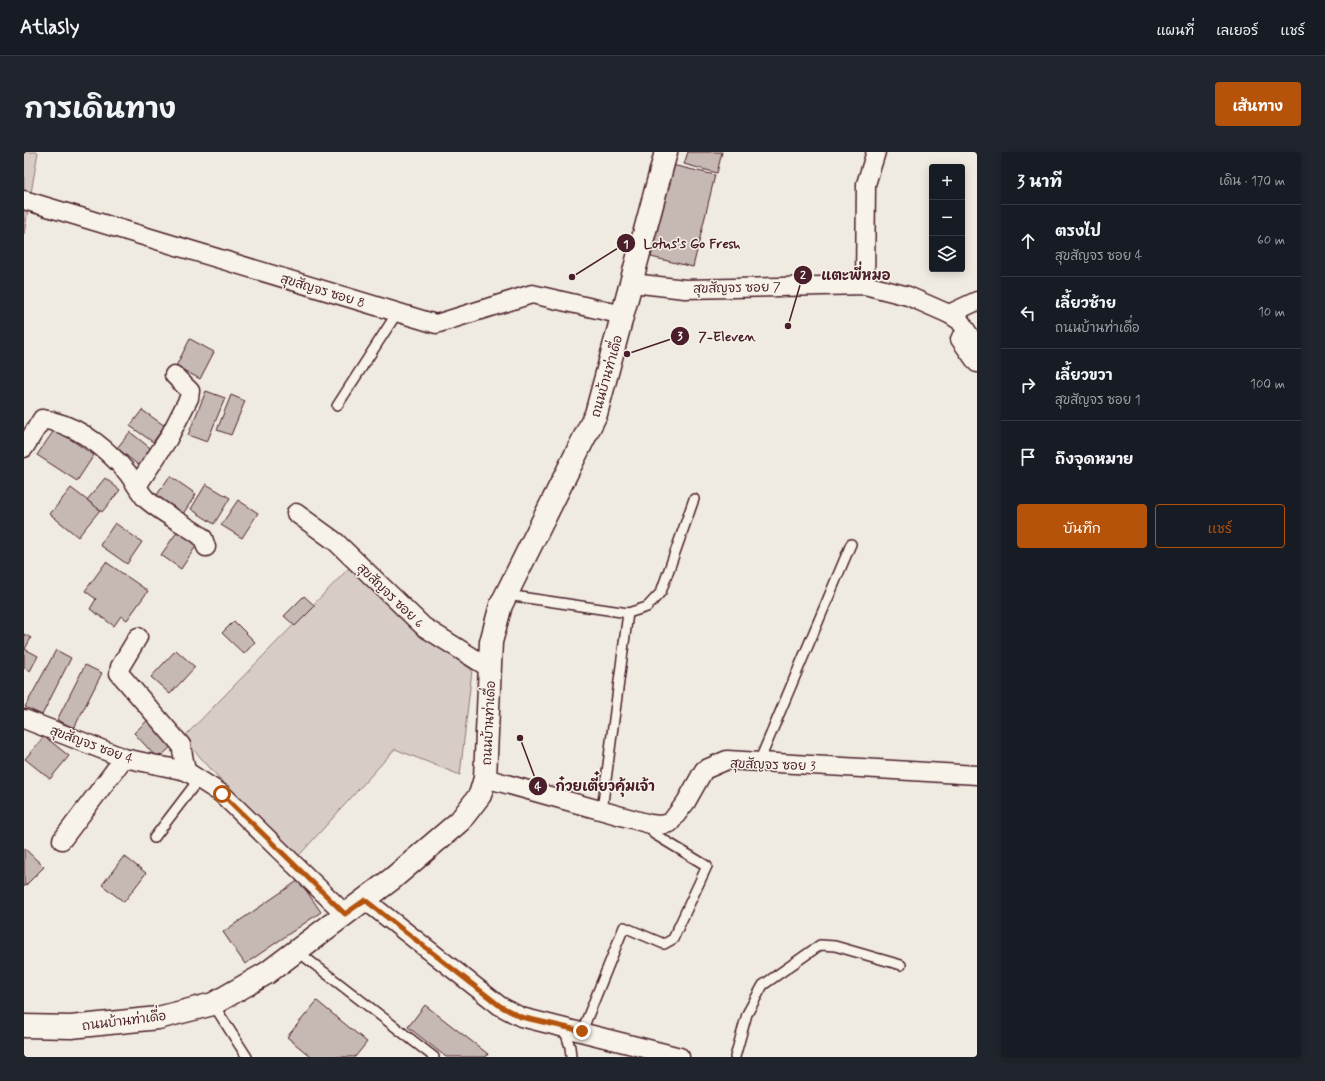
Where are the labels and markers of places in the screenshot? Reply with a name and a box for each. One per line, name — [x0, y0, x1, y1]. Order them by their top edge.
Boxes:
callout: Lotus's Go Fresh — [616, 230, 749, 256]
callout: แตะพี่หมอ — [793, 262, 898, 288]
callout: 7-Eleven — [670, 323, 764, 349]
callout: ก๋วยเตี๋ยวคุ้มเจ้า — [528, 773, 663, 799]

